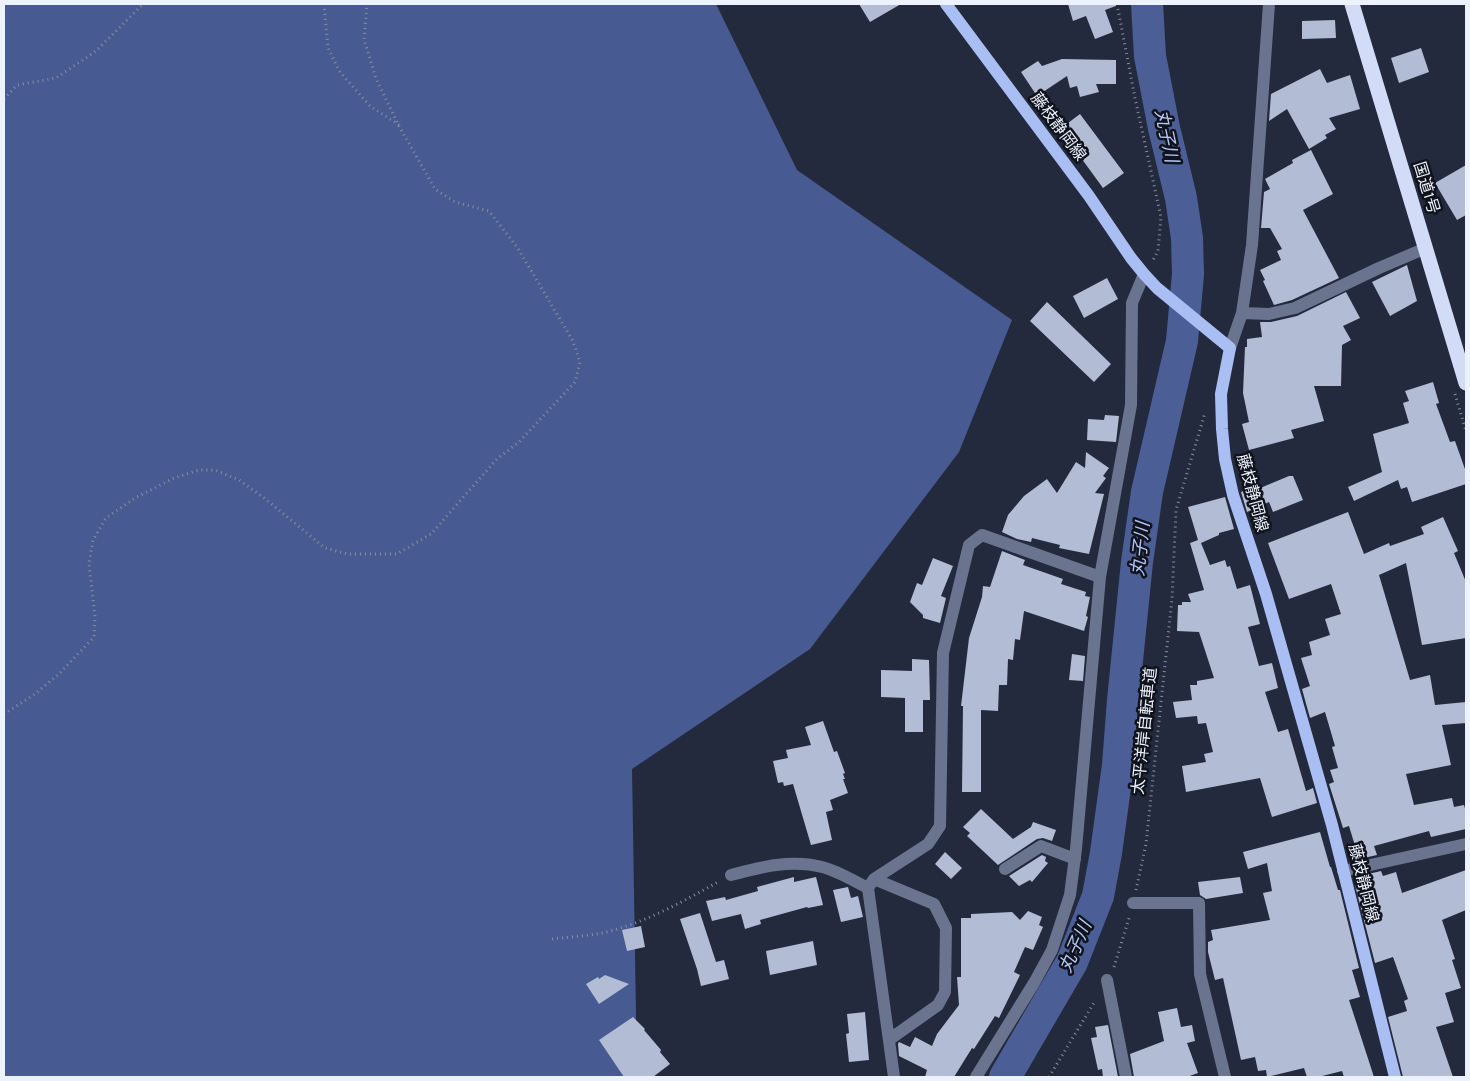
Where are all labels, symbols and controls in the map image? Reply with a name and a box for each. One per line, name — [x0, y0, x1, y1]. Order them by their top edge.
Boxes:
street label: 藤枝静岡線 — [1026, 89, 1090, 165]
water label: 丸子川 — [1150, 107, 1182, 165]
street label: 国道1号 — [1409, 160, 1443, 216]
street label: 藤枝静岡線 — [1232, 452, 1272, 534]
water label: 丸子川 — [1127, 521, 1155, 577]
street label: 太平洋岸自転車道 — [1129, 666, 1161, 796]
street label: 藤枝静岡線 — [1344, 842, 1382, 924]
water label: 丸子川 — [1055, 918, 1097, 976]

